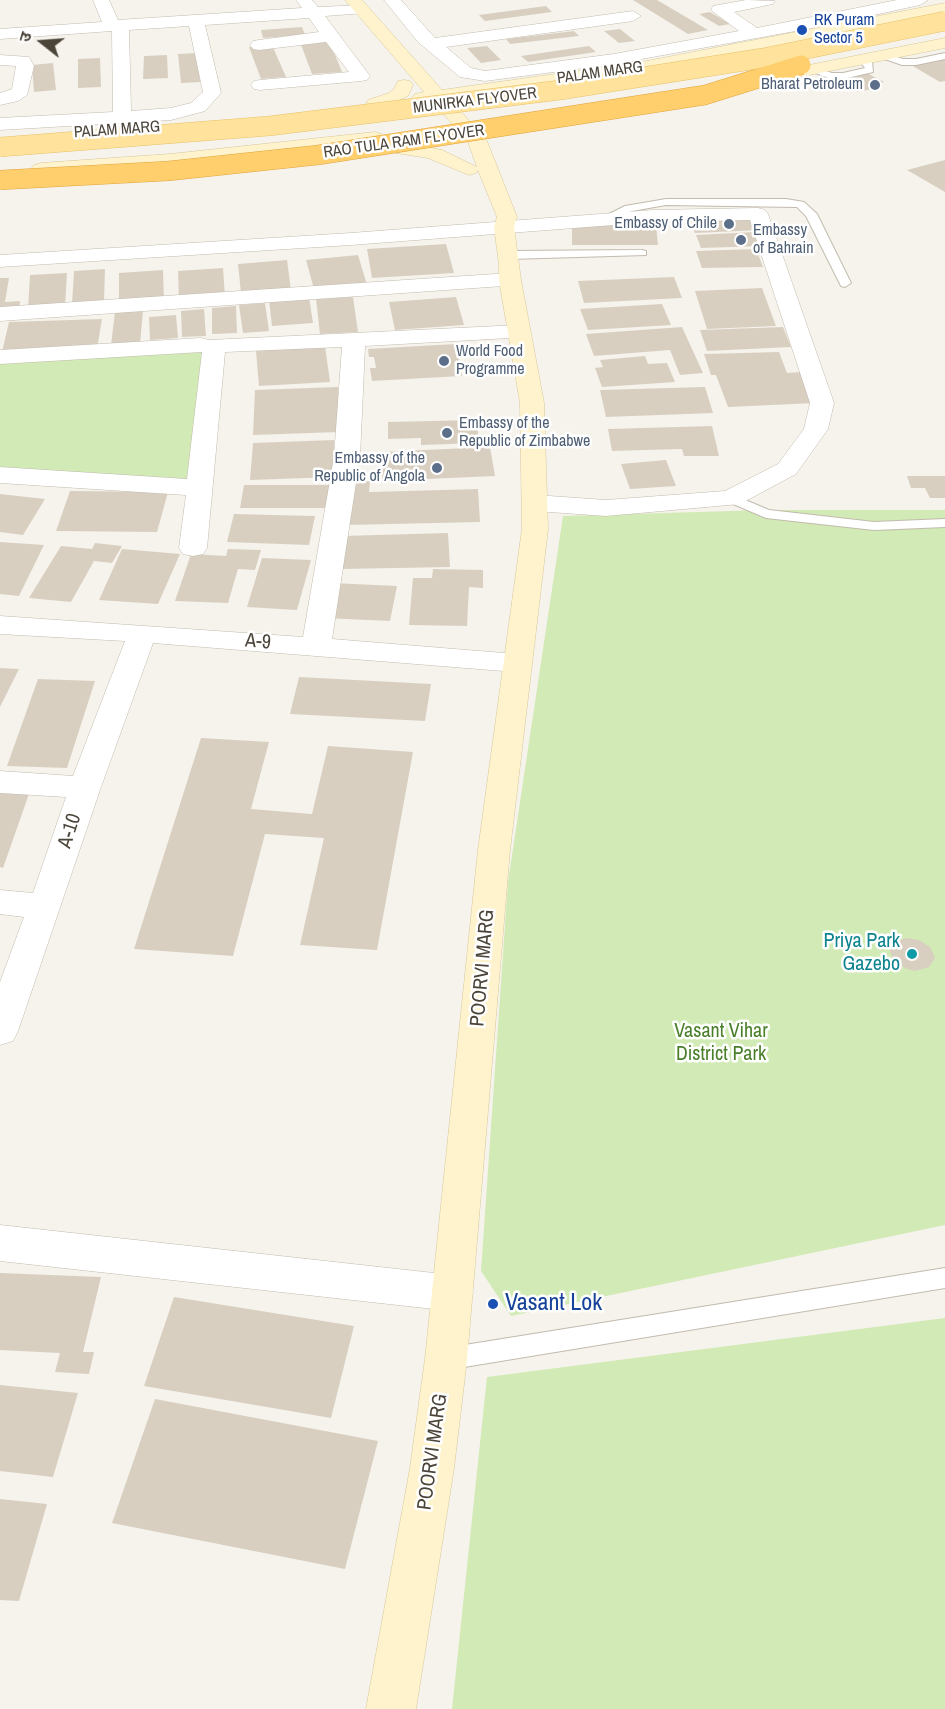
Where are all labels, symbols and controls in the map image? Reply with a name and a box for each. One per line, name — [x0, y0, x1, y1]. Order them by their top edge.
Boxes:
place label: RK Puram Sector 5 — [814, 11, 875, 49]
north arrow — [12, 12, 72, 72]
marker: RK Puram Sector 5 — [795, 23, 809, 37]
text: उ — [13, 29, 37, 44]
street label: PALAM MARG — [556, 57, 644, 89]
place label: Bharat Petroleum — [761, 75, 863, 95]
marker: Bharat Petroleum — [868, 78, 882, 92]
street label: MUNIRKA FLYOVER — [412, 84, 538, 118]
street label: PALAM MARG — [73, 117, 161, 143]
street label: RAO TULA RAM FLYOVER — [322, 121, 486, 163]
place label: Embassy of Chile — [614, 214, 717, 234]
marker: Embassy of Chile — [722, 217, 736, 231]
place label: Embassy of Bahrain — [753, 221, 814, 259]
marker: Embassy of Bahrain — [734, 233, 748, 247]
place label: World Food Programme — [456, 342, 525, 380]
marker: World Food Programme — [437, 354, 451, 368]
place label: Embassy of the Republic of Zimbabwe — [459, 414, 590, 452]
marker: Embassy of the Republic of Zimbabwe — [440, 426, 454, 440]
place label: Embassy of the Republic of Angola — [314, 449, 425, 487]
marker: Embassy of the Republic of Angola — [430, 461, 444, 475]
street label: A-9 — [244, 629, 272, 655]
street label: A-10 — [53, 811, 87, 851]
street label: POORVI MARG — [466, 909, 500, 1027]
place label: Priya Park Gazebo — [823, 930, 900, 977]
marker: Priya Park Gazebo — [905, 947, 919, 961]
park label: Vasant Vihar District Park — [674, 1020, 768, 1067]
place label: Vasant Lok — [505, 1290, 602, 1318]
marker: Vasant Lok — [486, 1297, 500, 1311]
street label: POORVI MARG — [413, 1392, 453, 1512]

